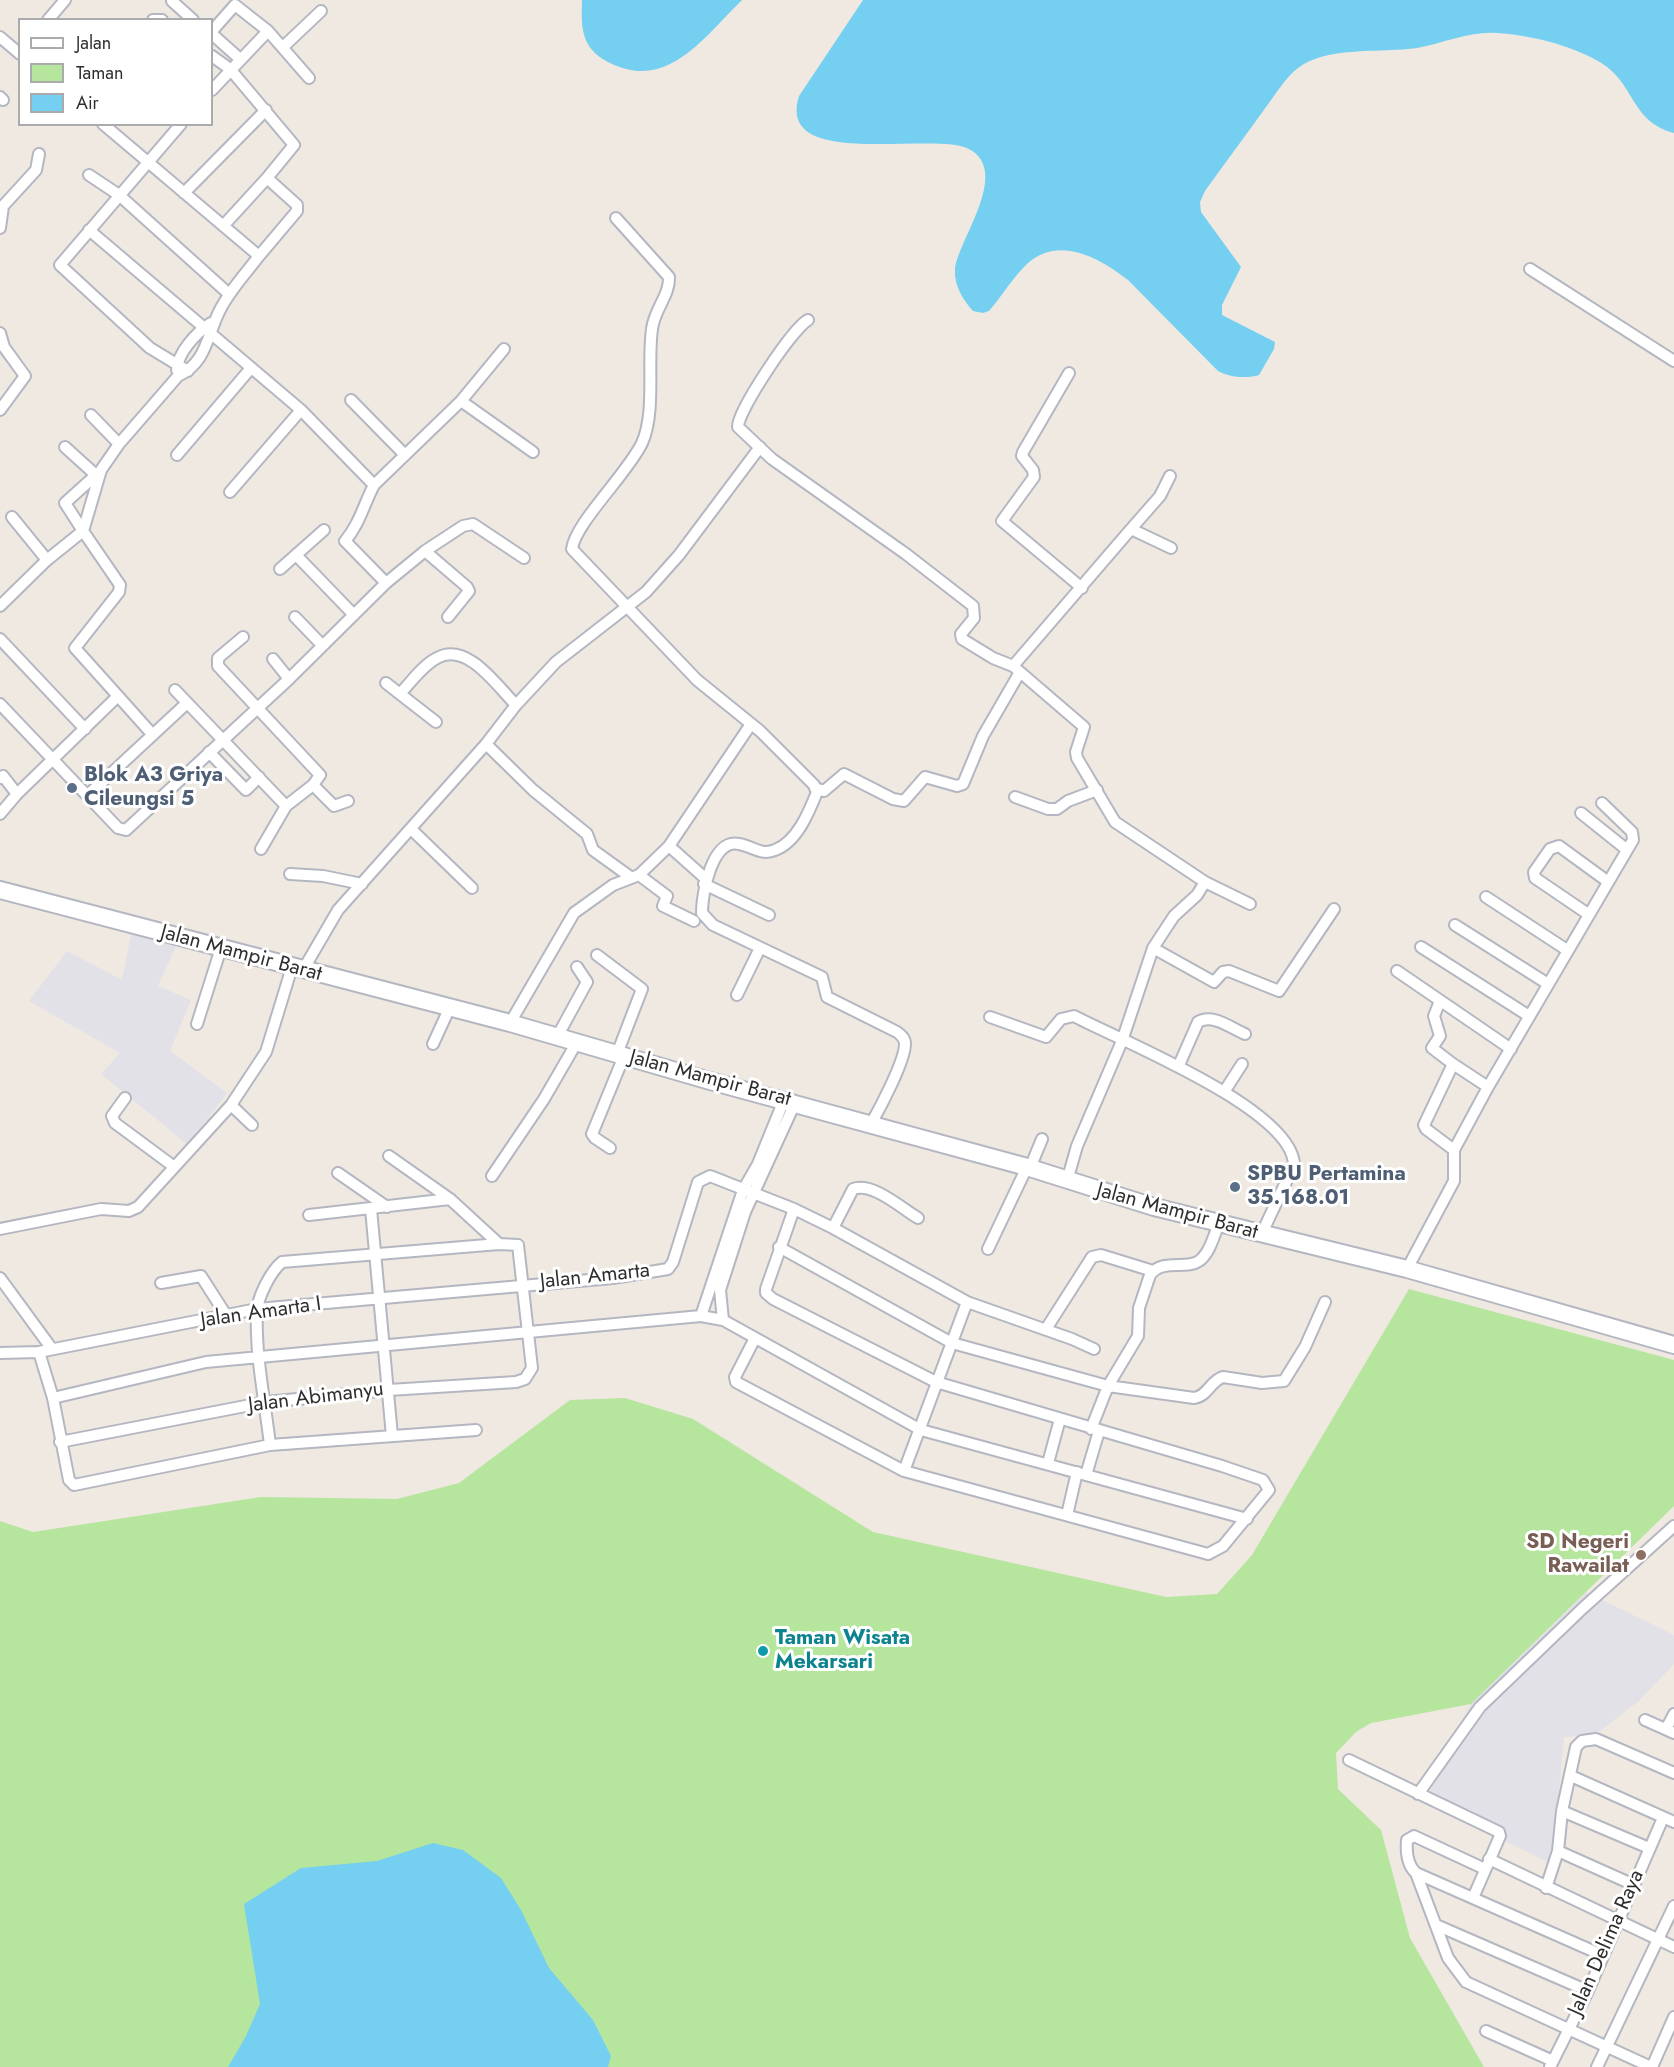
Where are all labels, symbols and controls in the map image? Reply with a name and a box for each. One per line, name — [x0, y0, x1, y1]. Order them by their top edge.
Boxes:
legend — [18, 18, 213, 126]
text: Jalan — [76, 30, 111, 56]
text: Taman — [76, 60, 123, 86]
text: Air — [76, 90, 99, 116]
place label: Blok A3 Griya Cileungsi 5 — [84, 763, 223, 813]
marker: Blok A3 Griya Cileungsi 5 — [65, 781, 79, 795]
street label: Jalan Mampir Barat — [158, 920, 324, 988]
street label: Jalan Mampir Barat — [627, 1045, 793, 1113]
place label: SPBU Pertamina 35.168.01 — [1247, 1162, 1406, 1212]
street label: Jalan Mampir Barat — [1094, 1178, 1260, 1246]
marker: SPBU Pertamina 35.168.01 — [1228, 1180, 1242, 1194]
street label: Jalan Amarta — [539, 1259, 651, 1295]
street label: Jalan Amarta I — [199, 1292, 323, 1334]
street label: Jalan Abimanyu — [247, 1377, 385, 1419]
place label: SD Negeri Rawailat — [1526, 1530, 1629, 1580]
marker: SD Negeri Rawailat — [1634, 1548, 1648, 1562]
place label: Taman Wisata Mekarsari — [775, 1626, 910, 1676]
marker: Taman Wisata Mekarsari — [756, 1644, 770, 1658]
street label: Jalan Delima Raya — [1564, 1866, 1650, 2020]

